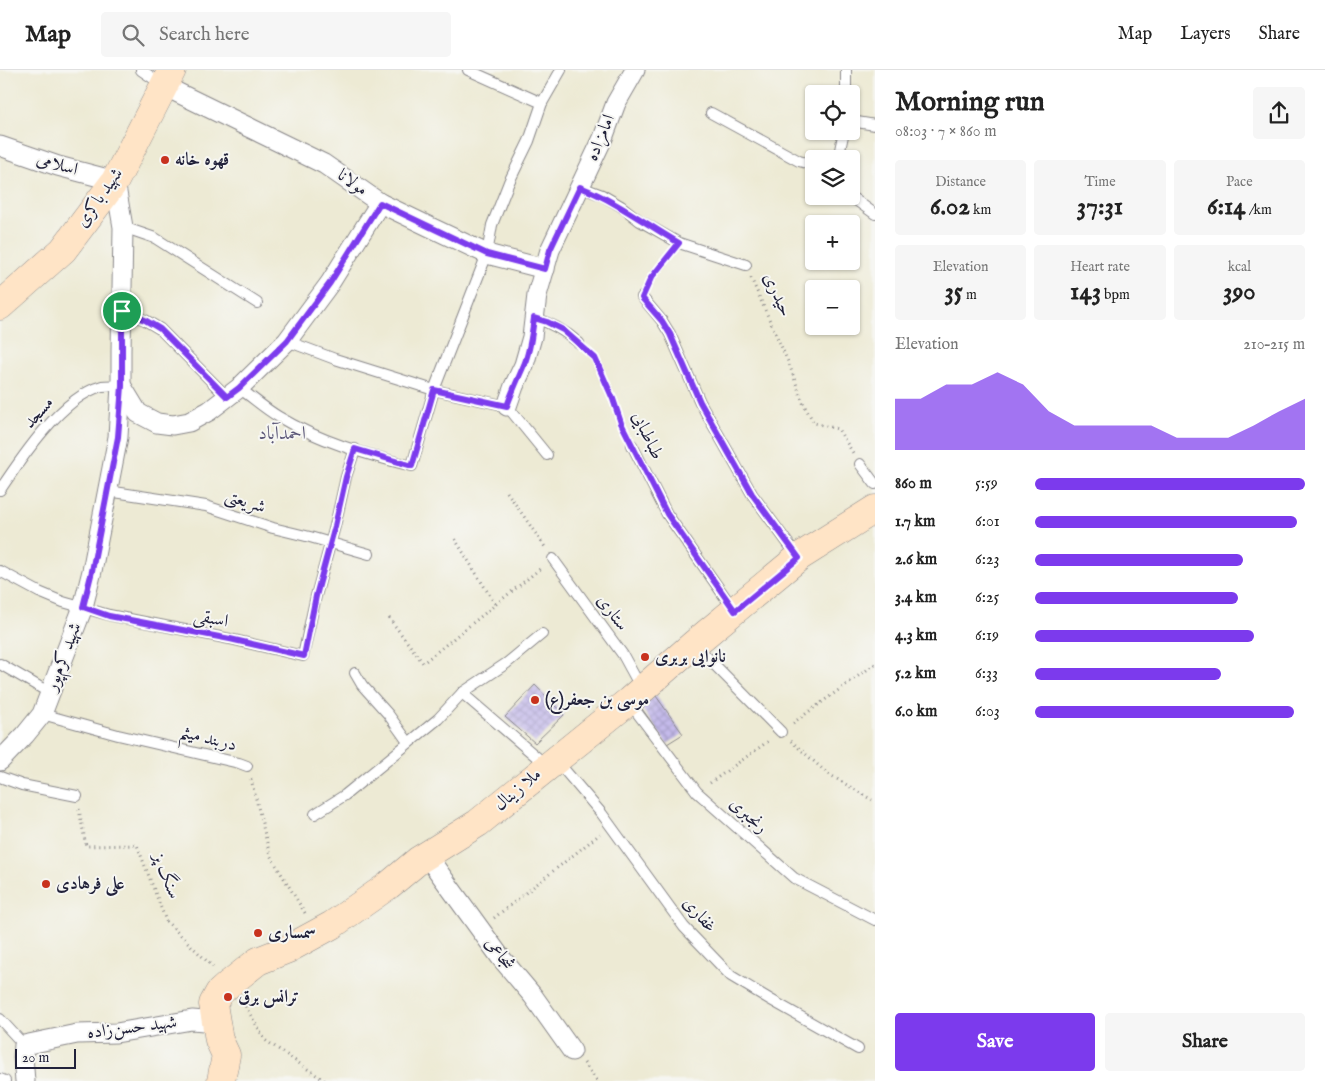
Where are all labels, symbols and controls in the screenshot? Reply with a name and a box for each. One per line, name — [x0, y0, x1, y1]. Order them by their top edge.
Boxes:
search box — [101, 12, 451, 57]
text: Map — [25, 19, 71, 50]
icon: search — [119, 21, 147, 49]
text: Search here — [159, 23, 250, 47]
text: Map — [1118, 23, 1152, 46]
text: Layers — [1180, 23, 1231, 46]
text: Share — [1259, 23, 1300, 46]
map controls — [805, 85, 860, 335]
button: locate — [805, 85, 860, 140]
text: Morning run — [895, 85, 1045, 120]
button: share — [1253, 87, 1305, 139]
street label: امامزاده — [581, 111, 621, 165]
text: 08:03 · 7 × 860 m — [895, 122, 997, 142]
street label: اسلامی — [34, 148, 80, 182]
place label: قهوه خانه — [175, 149, 229, 172]
button: layers — [805, 150, 860, 205]
marker: قهوه خانه — [159, 154, 171, 166]
street label: شهید باکری — [71, 164, 129, 232]
street label: مولانا — [332, 164, 372, 202]
text: Distance — [935, 173, 986, 191]
text: Time — [1084, 173, 1116, 191]
text: Pace — [1226, 173, 1253, 191]
text: 6.02 — [930, 191, 970, 223]
text: 37:31 — [1077, 191, 1123, 223]
text: 6:14 — [1207, 191, 1246, 223]
text: km — [970, 201, 991, 219]
text: /km — [1246, 201, 1272, 219]
button: + — [805, 215, 860, 270]
text: Elevation — [933, 258, 988, 276]
text: Heart rate — [1070, 258, 1130, 276]
text: kcal — [1228, 258, 1251, 276]
street label: حیدری — [757, 269, 797, 321]
text: 35 — [945, 276, 963, 308]
text: 143 — [1070, 276, 1101, 308]
text: 390 — [1223, 276, 1256, 308]
button: − — [805, 280, 860, 335]
text: m — [963, 286, 977, 304]
text: bpm — [1101, 286, 1130, 304]
pin — [101, 290, 143, 332]
icon: arrive — [108, 297, 136, 325]
text: Elevation — [895, 335, 958, 355]
text: 210–215 m — [1243, 335, 1305, 355]
street label: مسجد — [19, 392, 59, 434]
street label: طباطبایی — [626, 408, 668, 464]
district label: احمدآباد — [258, 422, 306, 446]
text: 860 m — [895, 474, 932, 494]
text: 5:59 — [975, 474, 998, 494]
street label: شریعتی — [222, 485, 268, 519]
text: 1.7 km — [895, 512, 935, 532]
text: 6:01 — [975, 512, 1000, 532]
text: 2.6 km — [895, 550, 937, 570]
text: 6:23 — [975, 550, 999, 570]
text: 3.4 km — [895, 588, 937, 608]
text: 6:25 — [975, 588, 999, 608]
street label: ستاری — [591, 590, 633, 636]
street label: اسبقی — [192, 604, 230, 634]
street label: شهید کرم‌پور — [40, 620, 90, 697]
text: 4.3 km — [895, 626, 937, 646]
text: 6:19 — [975, 626, 999, 646]
place label: نانوایی بربری — [655, 646, 726, 669]
marker: نانوایی بربری — [639, 651, 651, 663]
text: 5.2 km — [895, 664, 936, 684]
text: 6:33 — [975, 664, 998, 684]
place label: موسی بن جعفر(ع) — [545, 689, 649, 714]
marker: موسی بن جعفر(ع) — [529, 694, 541, 706]
text: 6.0 km — [895, 702, 937, 722]
text: 6:03 — [975, 702, 1000, 722]
street label: دربند میثم — [176, 721, 239, 762]
street label: ملا زینال — [489, 763, 547, 817]
street label: رنجبری — [724, 793, 772, 839]
street label: سنگ پز — [146, 847, 187, 902]
place label: علی فرهادی — [56, 873, 125, 897]
marker: علی فرهادی — [40, 878, 52, 890]
street label: غفاری — [677, 892, 721, 938]
place label: سمساری — [268, 922, 316, 945]
marker: سمساری — [252, 927, 264, 939]
street label: شجاعی — [479, 933, 519, 975]
place label: ترانس برق — [238, 986, 299, 1009]
marker: ترانس برق — [222, 991, 234, 1003]
street label: شهید حسن‌زاده — [86, 1011, 178, 1045]
button: Save — [895, 1013, 1095, 1071]
button: Share — [1105, 1013, 1305, 1071]
scale bar — [15, 1046, 76, 1069]
text: 20 m — [22, 1049, 49, 1067]

